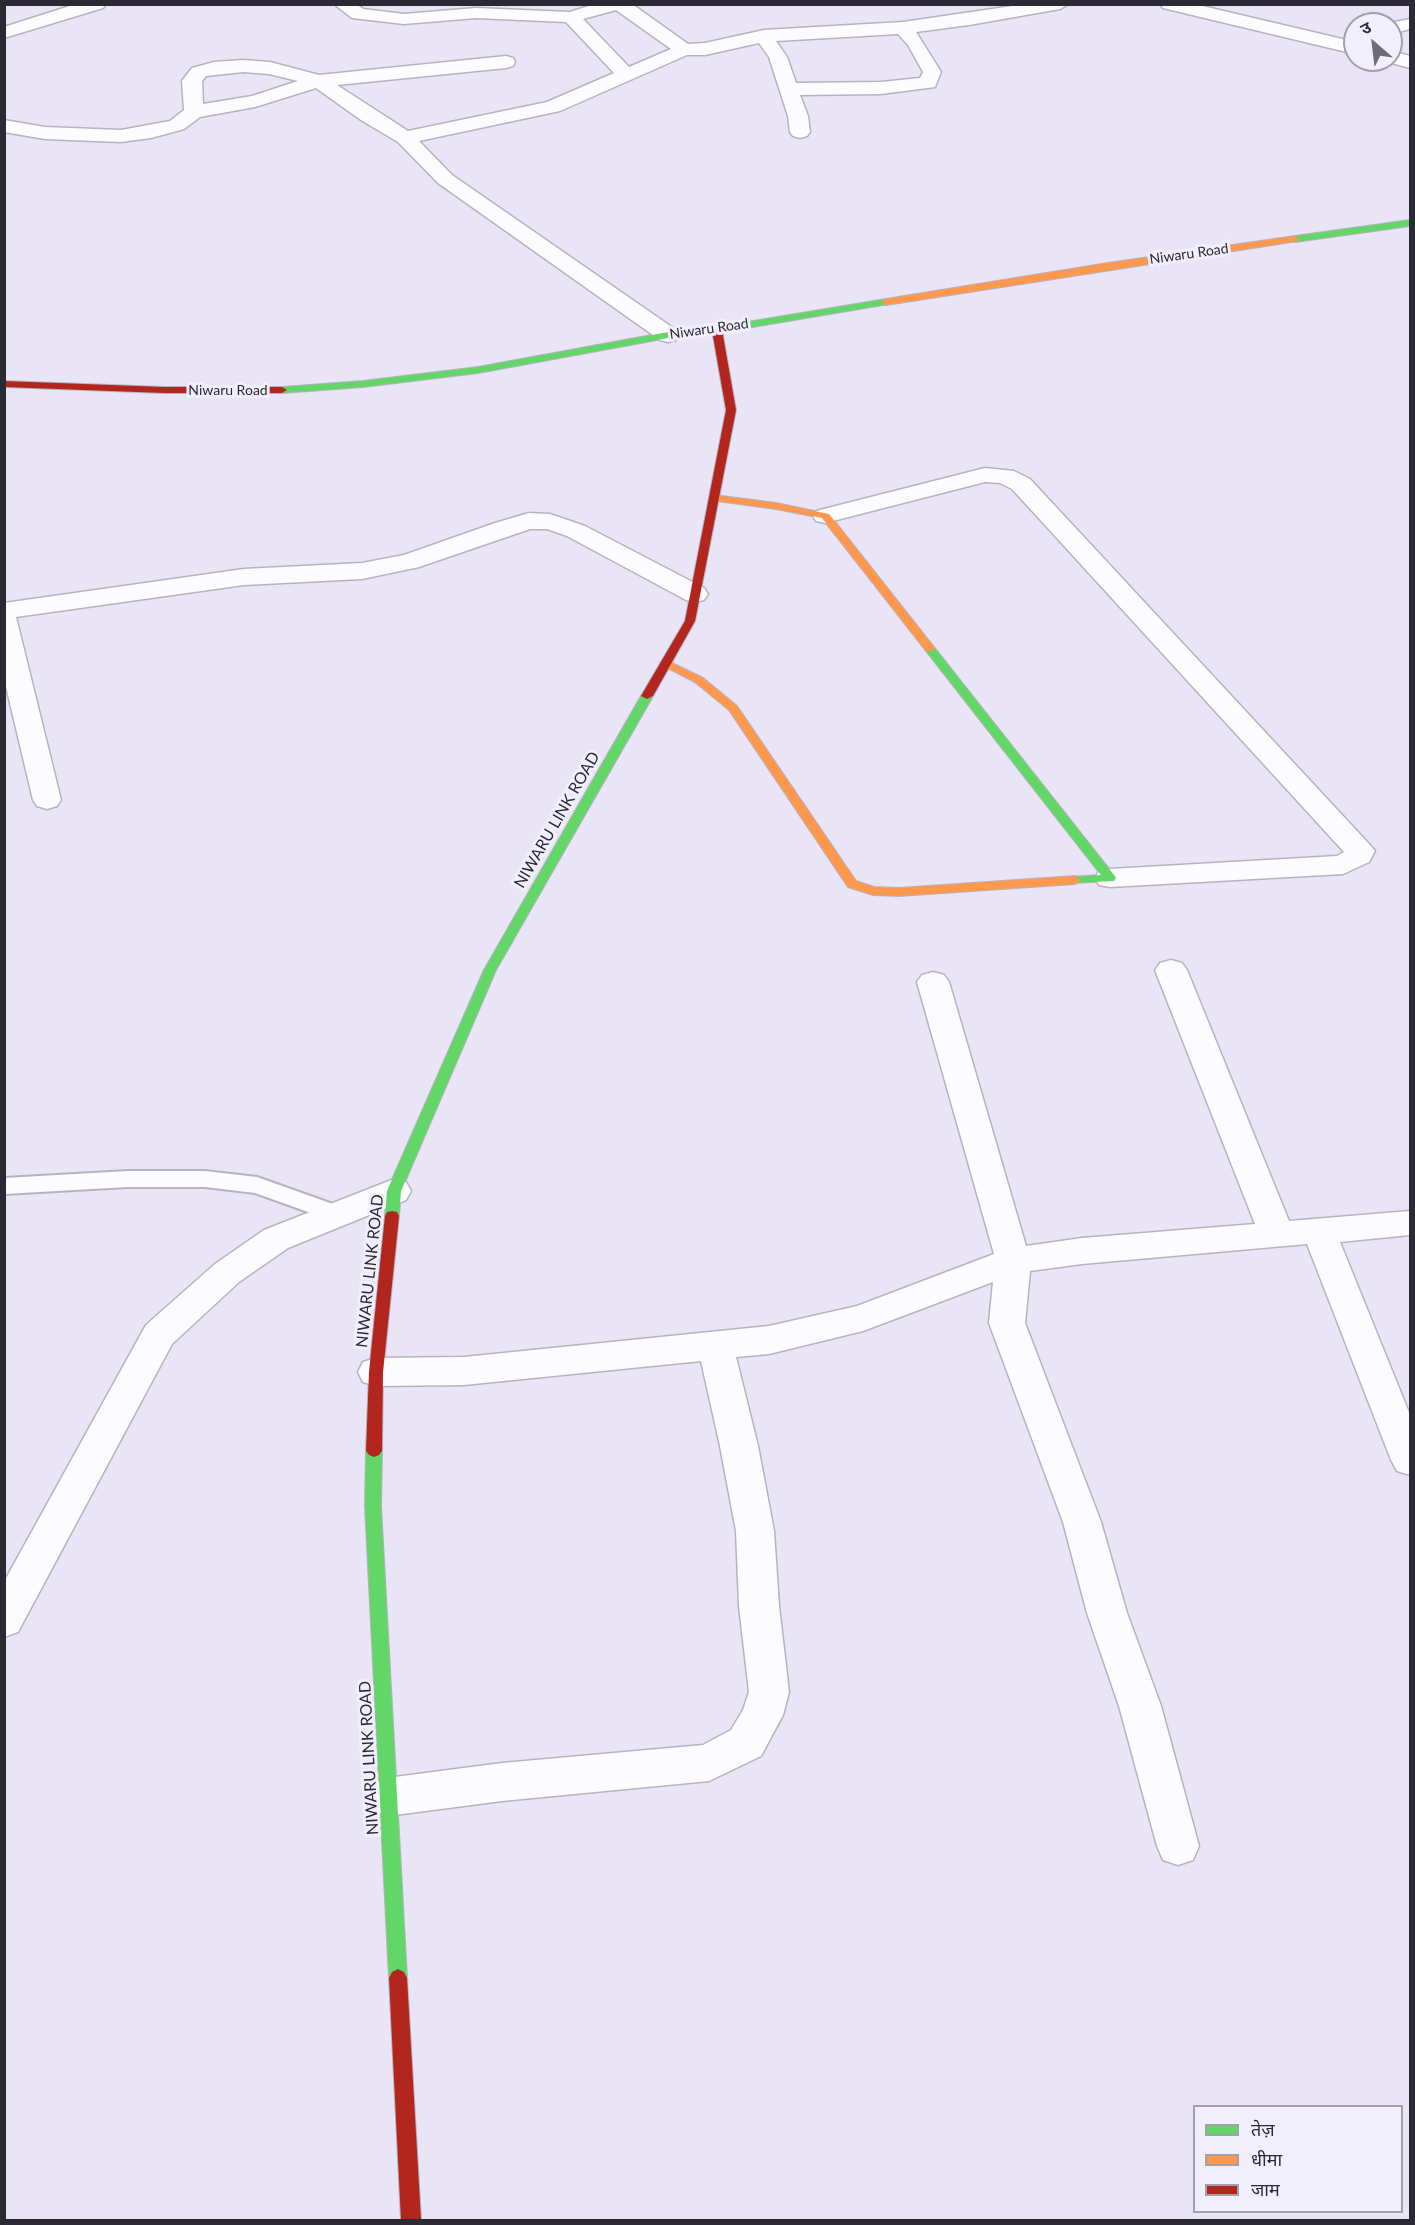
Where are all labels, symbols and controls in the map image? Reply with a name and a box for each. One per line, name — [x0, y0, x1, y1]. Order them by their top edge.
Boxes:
north arrow — [1343, 12, 1403, 72]
text: उ — [1357, 17, 1374, 38]
street label: Niwaru Road — [1149, 240, 1229, 268]
street label: Niwaru Road — [669, 315, 749, 343]
street label: Niwaru Road — [188, 382, 268, 398]
street label: NIWARU LINK ROAD — [510, 748, 604, 892]
street label: NIWARU LINK ROAD — [352, 1193, 388, 1349]
street label: NIWARU LINK ROAD — [355, 1680, 383, 1836]
legend — [1193, 2105, 1403, 2213]
text: तेज़ — [1251, 2118, 1275, 2140]
text: धीमा — [1251, 2148, 1282, 2170]
text: जाम — [1251, 2178, 1280, 2200]

